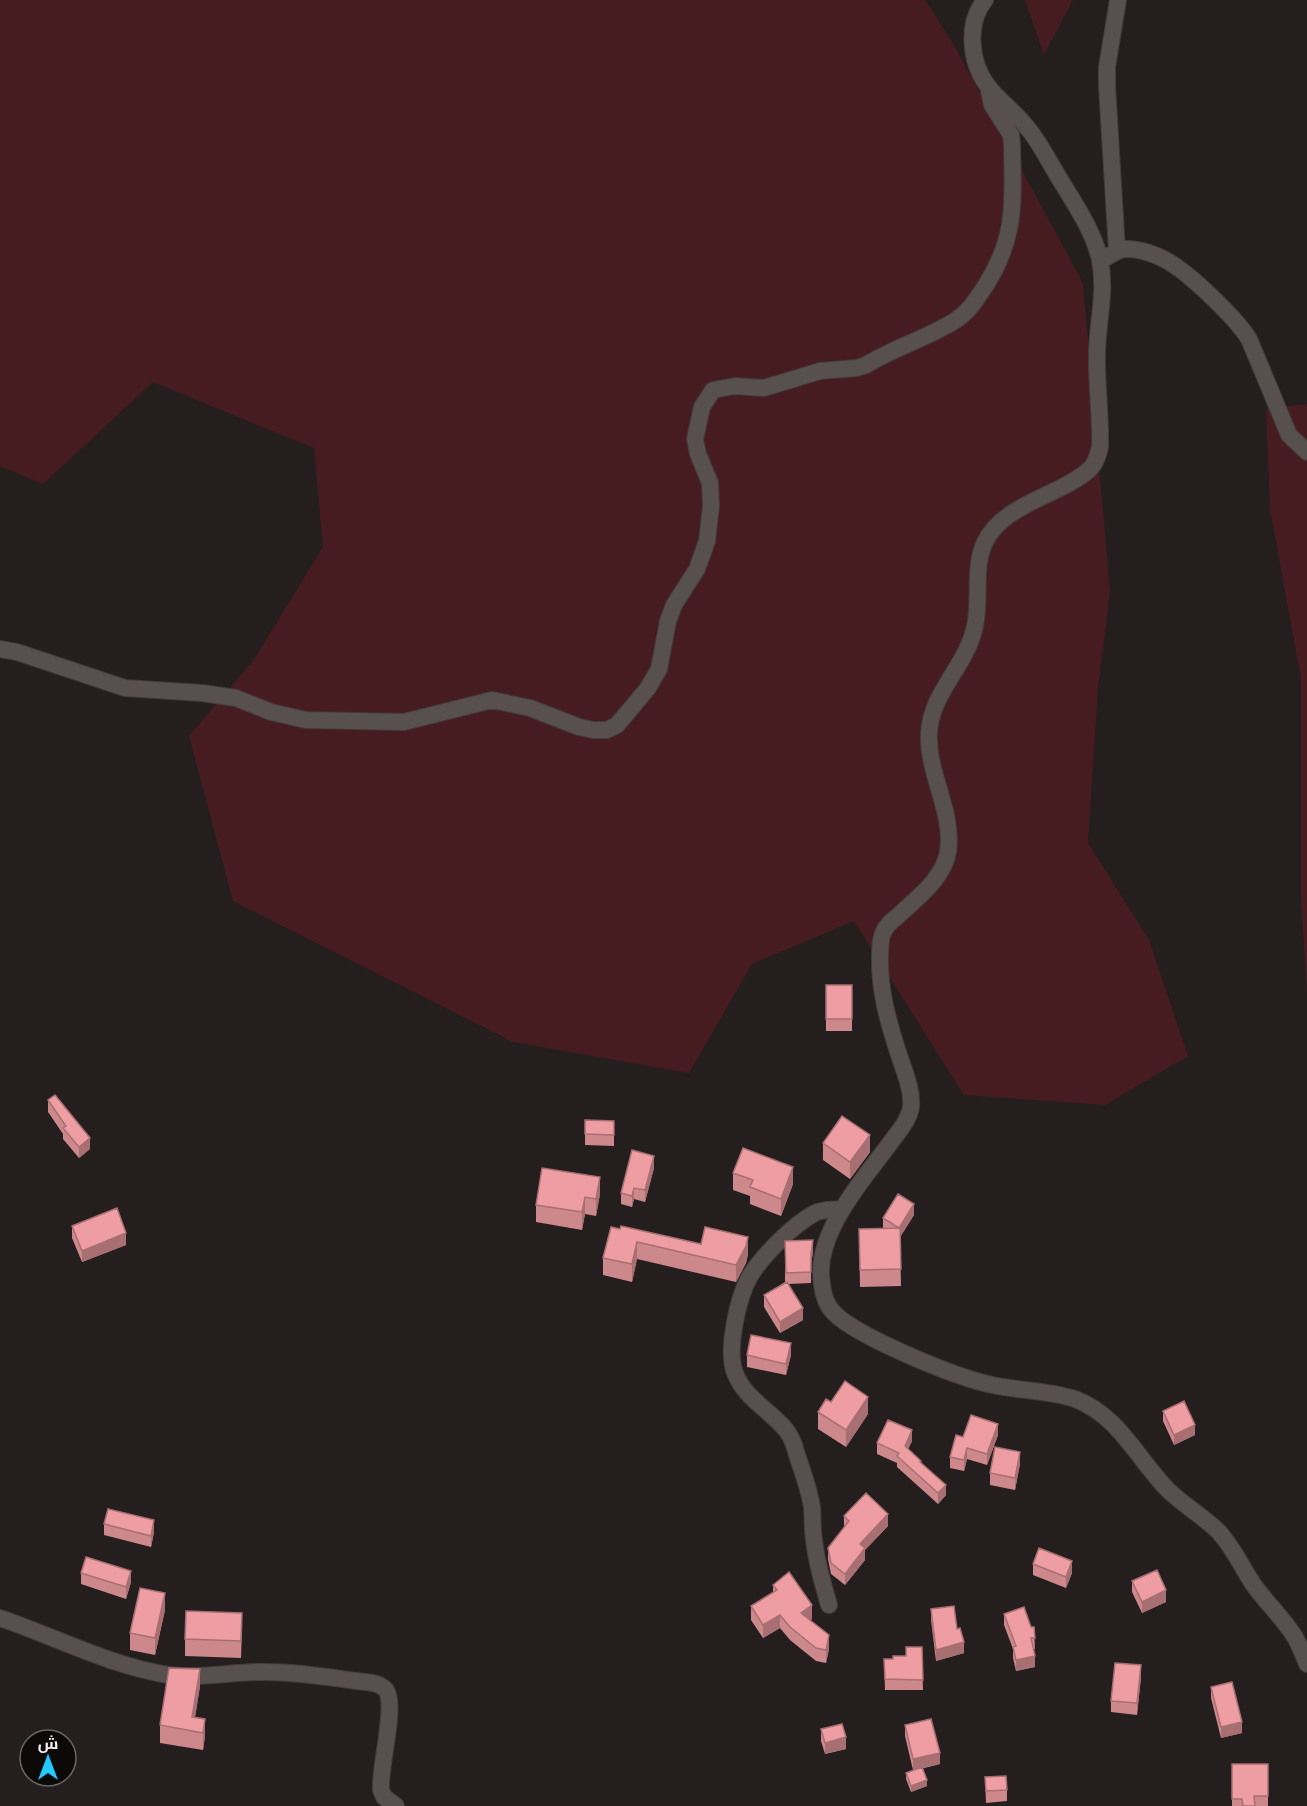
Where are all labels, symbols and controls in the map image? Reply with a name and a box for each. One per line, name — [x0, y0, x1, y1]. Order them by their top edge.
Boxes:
north arrow — [18, 1728, 78, 1788]
text: ش — [38, 1734, 58, 1754]

